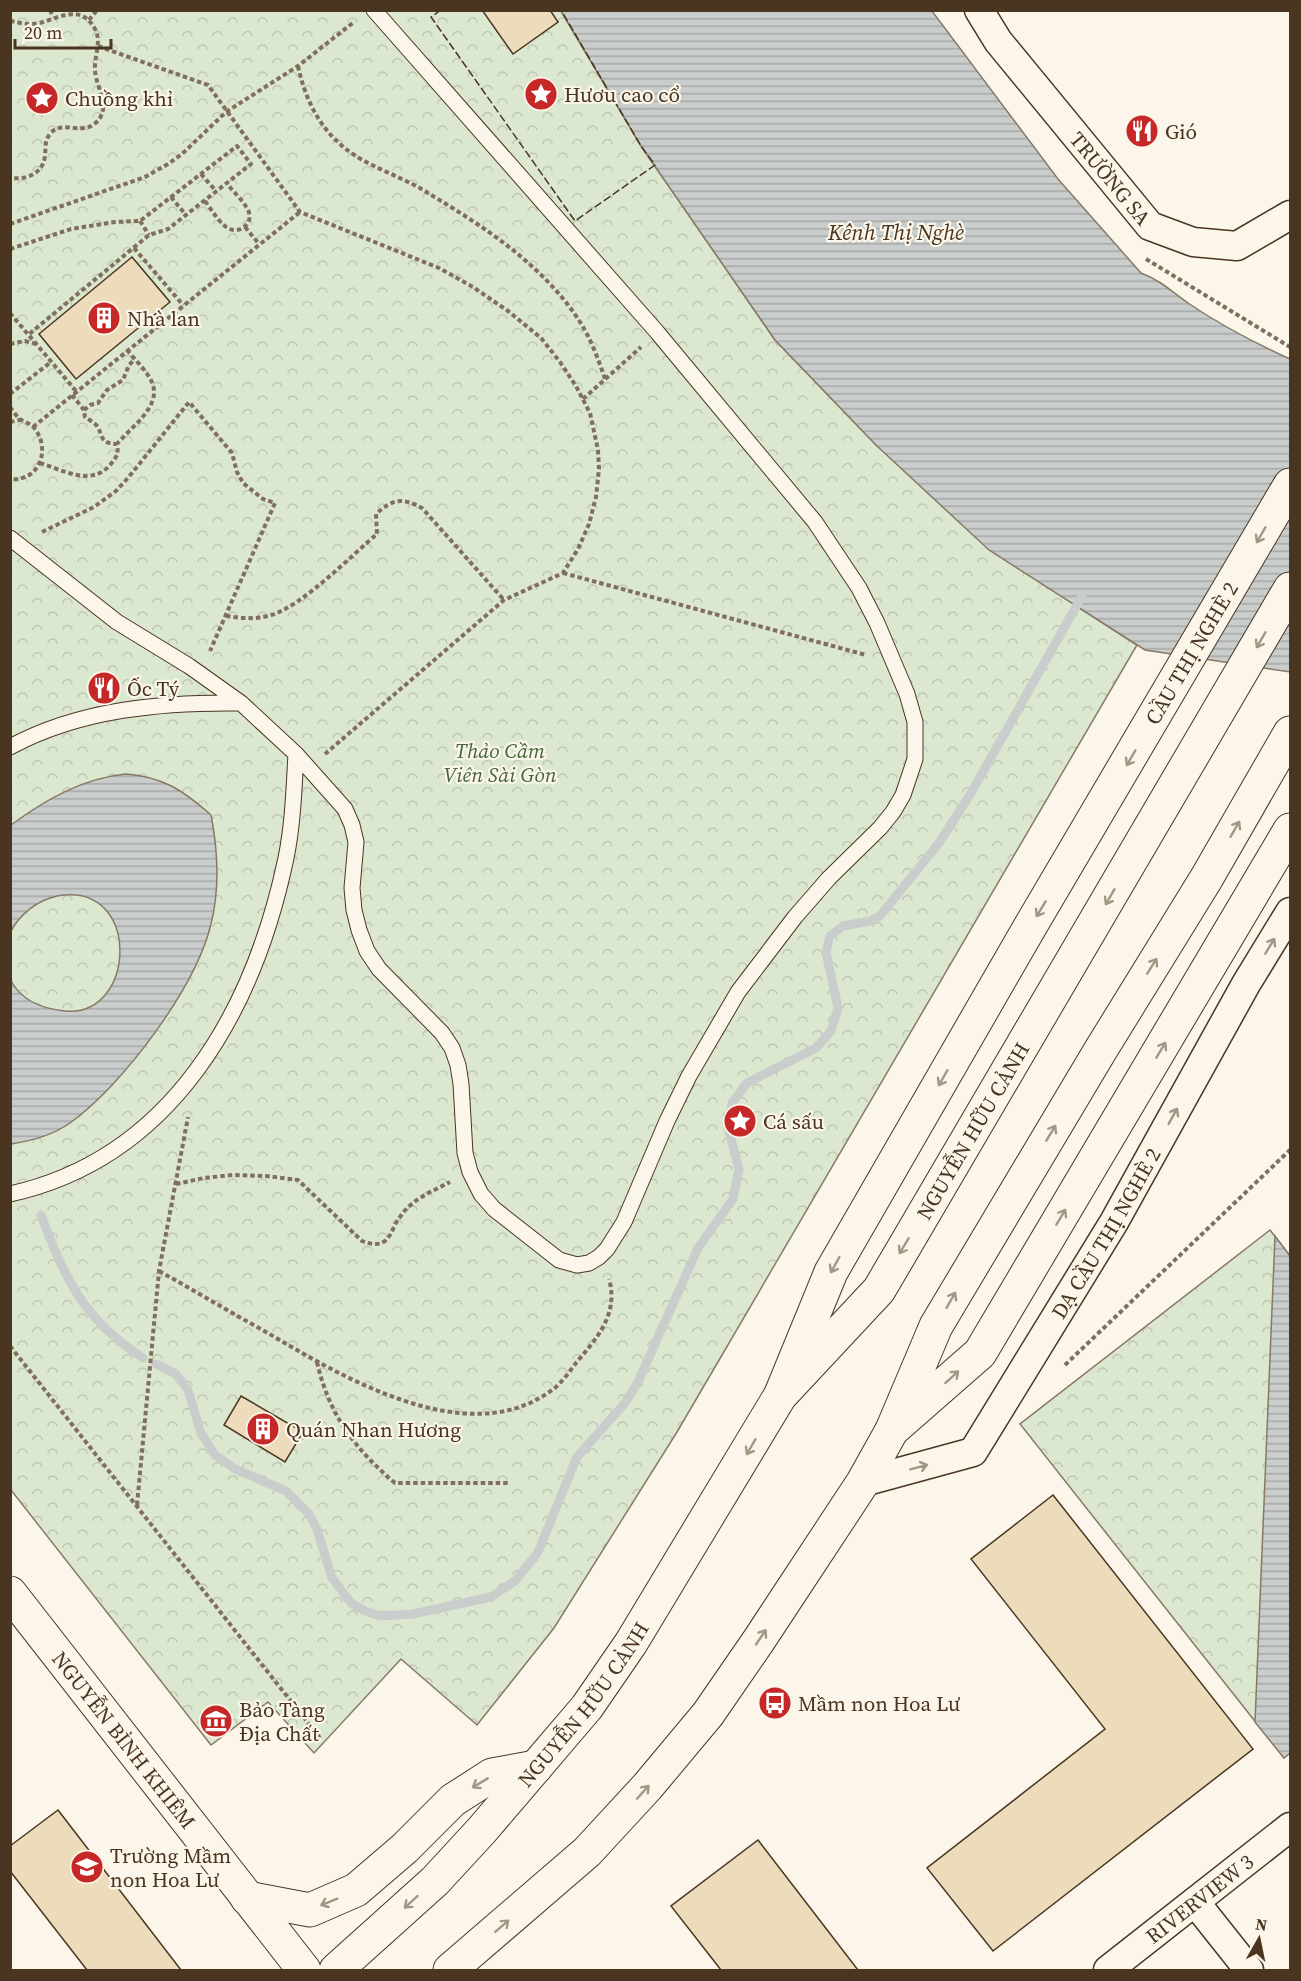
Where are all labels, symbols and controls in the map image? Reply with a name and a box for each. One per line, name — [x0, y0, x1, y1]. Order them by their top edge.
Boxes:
scale bar — [15, 12, 111, 50]
text: 20 m — [24, 20, 62, 45]
place icon: Hươu cao cổ — [523, 76, 559, 112]
place icon: Chuồng khỉ — [24, 80, 60, 116]
place label: Hươu cao cổ — [564, 80, 680, 109]
place label: Chuồng khỉ — [65, 84, 173, 113]
restaurant icon: Gió — [1124, 113, 1160, 149]
place label: Gió — [1165, 117, 1197, 146]
street label: TRƯỜNG SA — [1064, 125, 1158, 231]
water label: Kênh Thị Nghè — [827, 217, 964, 247]
building icon: Nhà lan — [86, 300, 122, 336]
place label: Nhà lan — [127, 304, 200, 333]
one-way arrow — [1255, 526, 1267, 543]
street label: CẦU THỊ NGHÈ 2 — [1138, 576, 1245, 730]
one-way arrow — [1255, 631, 1267, 648]
restaurant icon: Ốc Tý — [86, 670, 122, 706]
place label: Ốc Tý — [127, 674, 179, 703]
park label: Thảo Cầm Viên Sài Gòn — [444, 736, 557, 789]
one-way arrow — [1124, 749, 1136, 766]
one-way arrow — [1229, 821, 1241, 838]
one-way arrow — [1103, 888, 1115, 905]
one-way arrow — [1034, 900, 1046, 917]
one-way arrow — [1264, 938, 1276, 955]
one-way arrow — [1147, 958, 1159, 975]
street label: NGUYỄN HỮU CẢNH — [909, 1037, 1036, 1225]
one-way arrow — [1155, 1042, 1167, 1059]
one-way arrow — [937, 1069, 949, 1086]
place icon: Cá sấu — [722, 1103, 758, 1139]
place label: Cá sấu — [763, 1107, 824, 1136]
one-way arrow — [1167, 1108, 1179, 1125]
one-way arrow — [1045, 1125, 1057, 1142]
street label: DẠ CẦU THỊ NGHÈ 2 — [1044, 1142, 1167, 1324]
one-way arrow — [1055, 1209, 1067, 1226]
one-way arrow — [898, 1237, 910, 1254]
one-way arrow — [829, 1256, 841, 1273]
one-way arrow — [945, 1292, 957, 1309]
one-way arrow — [944, 1370, 959, 1384]
building icon: Quán Nhan Hương — [245, 1411, 281, 1447]
place label: Quán Nhan Hương — [286, 1415, 461, 1444]
one-way arrow — [745, 1437, 756, 1455]
one-way arrow — [909, 1460, 928, 1472]
street label: NGUYỄN HỮU CẢNH — [511, 1616, 655, 1793]
one-way arrow — [755, 1629, 767, 1646]
street label: NGUYỄN BỈNH KHIÊM — [46, 1645, 203, 1834]
bus stop icon: Mầm non Hoa Lư — [757, 1685, 793, 1721]
place label: Mầm non Hoa Lư — [798, 1689, 960, 1718]
place label: Bảo Tàng Địa Chất — [239, 1695, 325, 1748]
museum icon: Bảo Tàng Địa Chất — [198, 1703, 234, 1739]
one-way arrow — [472, 1777, 489, 1789]
one-way arrow — [635, 1784, 650, 1799]
place label: Trường Mầm non Hoa Lư — [110, 1841, 231, 1894]
street label: RIVERVIEW 3 — [1139, 1847, 1259, 1950]
school or university icon: Trường Mầm non Hoa Lư — [69, 1849, 105, 1885]
one-way arrow — [404, 1895, 419, 1909]
one-way arrow — [320, 1897, 338, 1908]
north arrow — [1229, 1909, 1289, 1969]
text: N — [1254, 1912, 1269, 1936]
one-way arrow — [494, 1919, 509, 1933]

